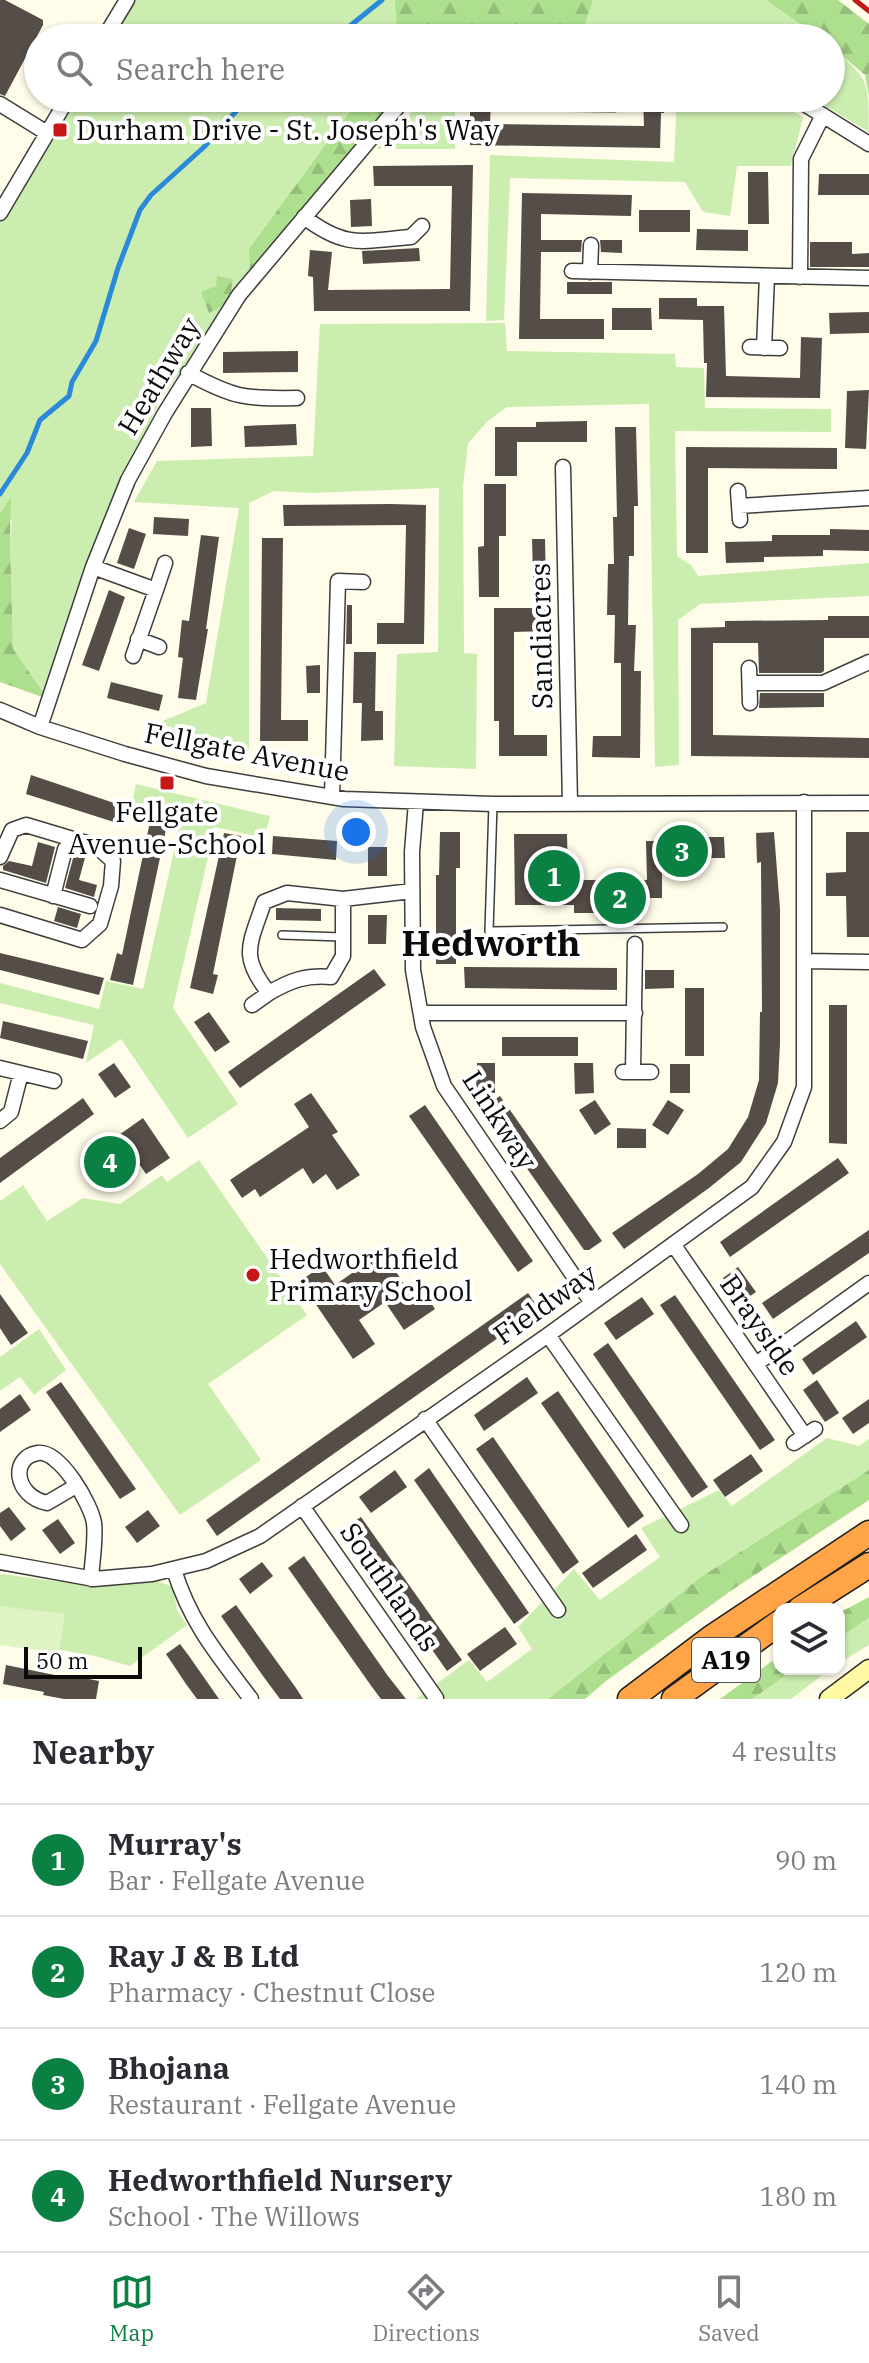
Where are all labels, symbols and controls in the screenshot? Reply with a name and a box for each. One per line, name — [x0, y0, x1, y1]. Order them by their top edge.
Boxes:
search box — [24, 24, 845, 112]
icon: search — [52, 46, 96, 90]
text: Search here — [116, 49, 285, 88]
place label: Durham Drive - St. Joseph's Way — [76, 111, 500, 148]
marker: Durham Drive - St. Joseph's Way — [51, 121, 69, 139]
street label: Heathway — [109, 310, 208, 441]
street label: Sandiacres — [521, 563, 560, 709]
street label: Fellgate Avenue — [141, 713, 353, 790]
marker: Fellgate Avenue-School — [158, 774, 176, 792]
place label: Fellgate Avenue-School — [68, 793, 266, 862]
your location — [336, 812, 376, 852]
pin: 3 — [656, 821, 708, 881]
pin: 1 — [528, 846, 580, 906]
pin: 2 — [594, 868, 646, 928]
district label: Hedworth — [402, 919, 580, 966]
street label: Linkway — [455, 1063, 546, 1176]
pin: 4 — [84, 1132, 136, 1192]
place label: Hedworthfield Primary School — [269, 1240, 473, 1309]
street label: Fieldway — [486, 1255, 604, 1352]
marker: Hedworthfield Primary School — [244, 1266, 262, 1284]
street label: Brayside — [712, 1267, 809, 1383]
street label: Southlands — [332, 1515, 448, 1658]
map controls — [773, 1603, 845, 1675]
button: layers — [773, 1603, 845, 1675]
road number: A19 — [692, 1638, 760, 1682]
scale bar — [24, 1643, 142, 1679]
text: 50 m — [36, 1646, 88, 1675]
text: Nearby — [32, 1729, 154, 1773]
text: 4 results — [731, 1734, 837, 1768]
text: Murray's — [108, 1824, 242, 1863]
text: 1 — [50, 1843, 66, 1877]
text: 90 m — [775, 1843, 837, 1877]
text: Bar · Fellgate Avenue — [108, 1863, 365, 1897]
text: Ray J & B Ltd — [108, 1936, 299, 1975]
text: 2 — [50, 1955, 66, 1989]
text: 120 m — [759, 1955, 837, 1989]
text: Pharmacy · Chestnut Close — [108, 1975, 436, 2009]
text: Bhojana — [108, 2048, 230, 2087]
text: 3 — [50, 2067, 66, 2101]
text: 140 m — [759, 2067, 837, 2101]
text: Restaurant · Fellgate Avenue — [108, 2087, 456, 2121]
text: Hedworthfield Nursery — [108, 2160, 452, 2199]
text: 4 — [50, 2179, 66, 2213]
text: 180 m — [759, 2179, 837, 2213]
text: School · The Willows — [108, 2199, 360, 2233]
tab: Map — [109, 2270, 154, 2347]
tab: Directions — [372, 2270, 480, 2347]
tab: Saved — [698, 2270, 760, 2347]

